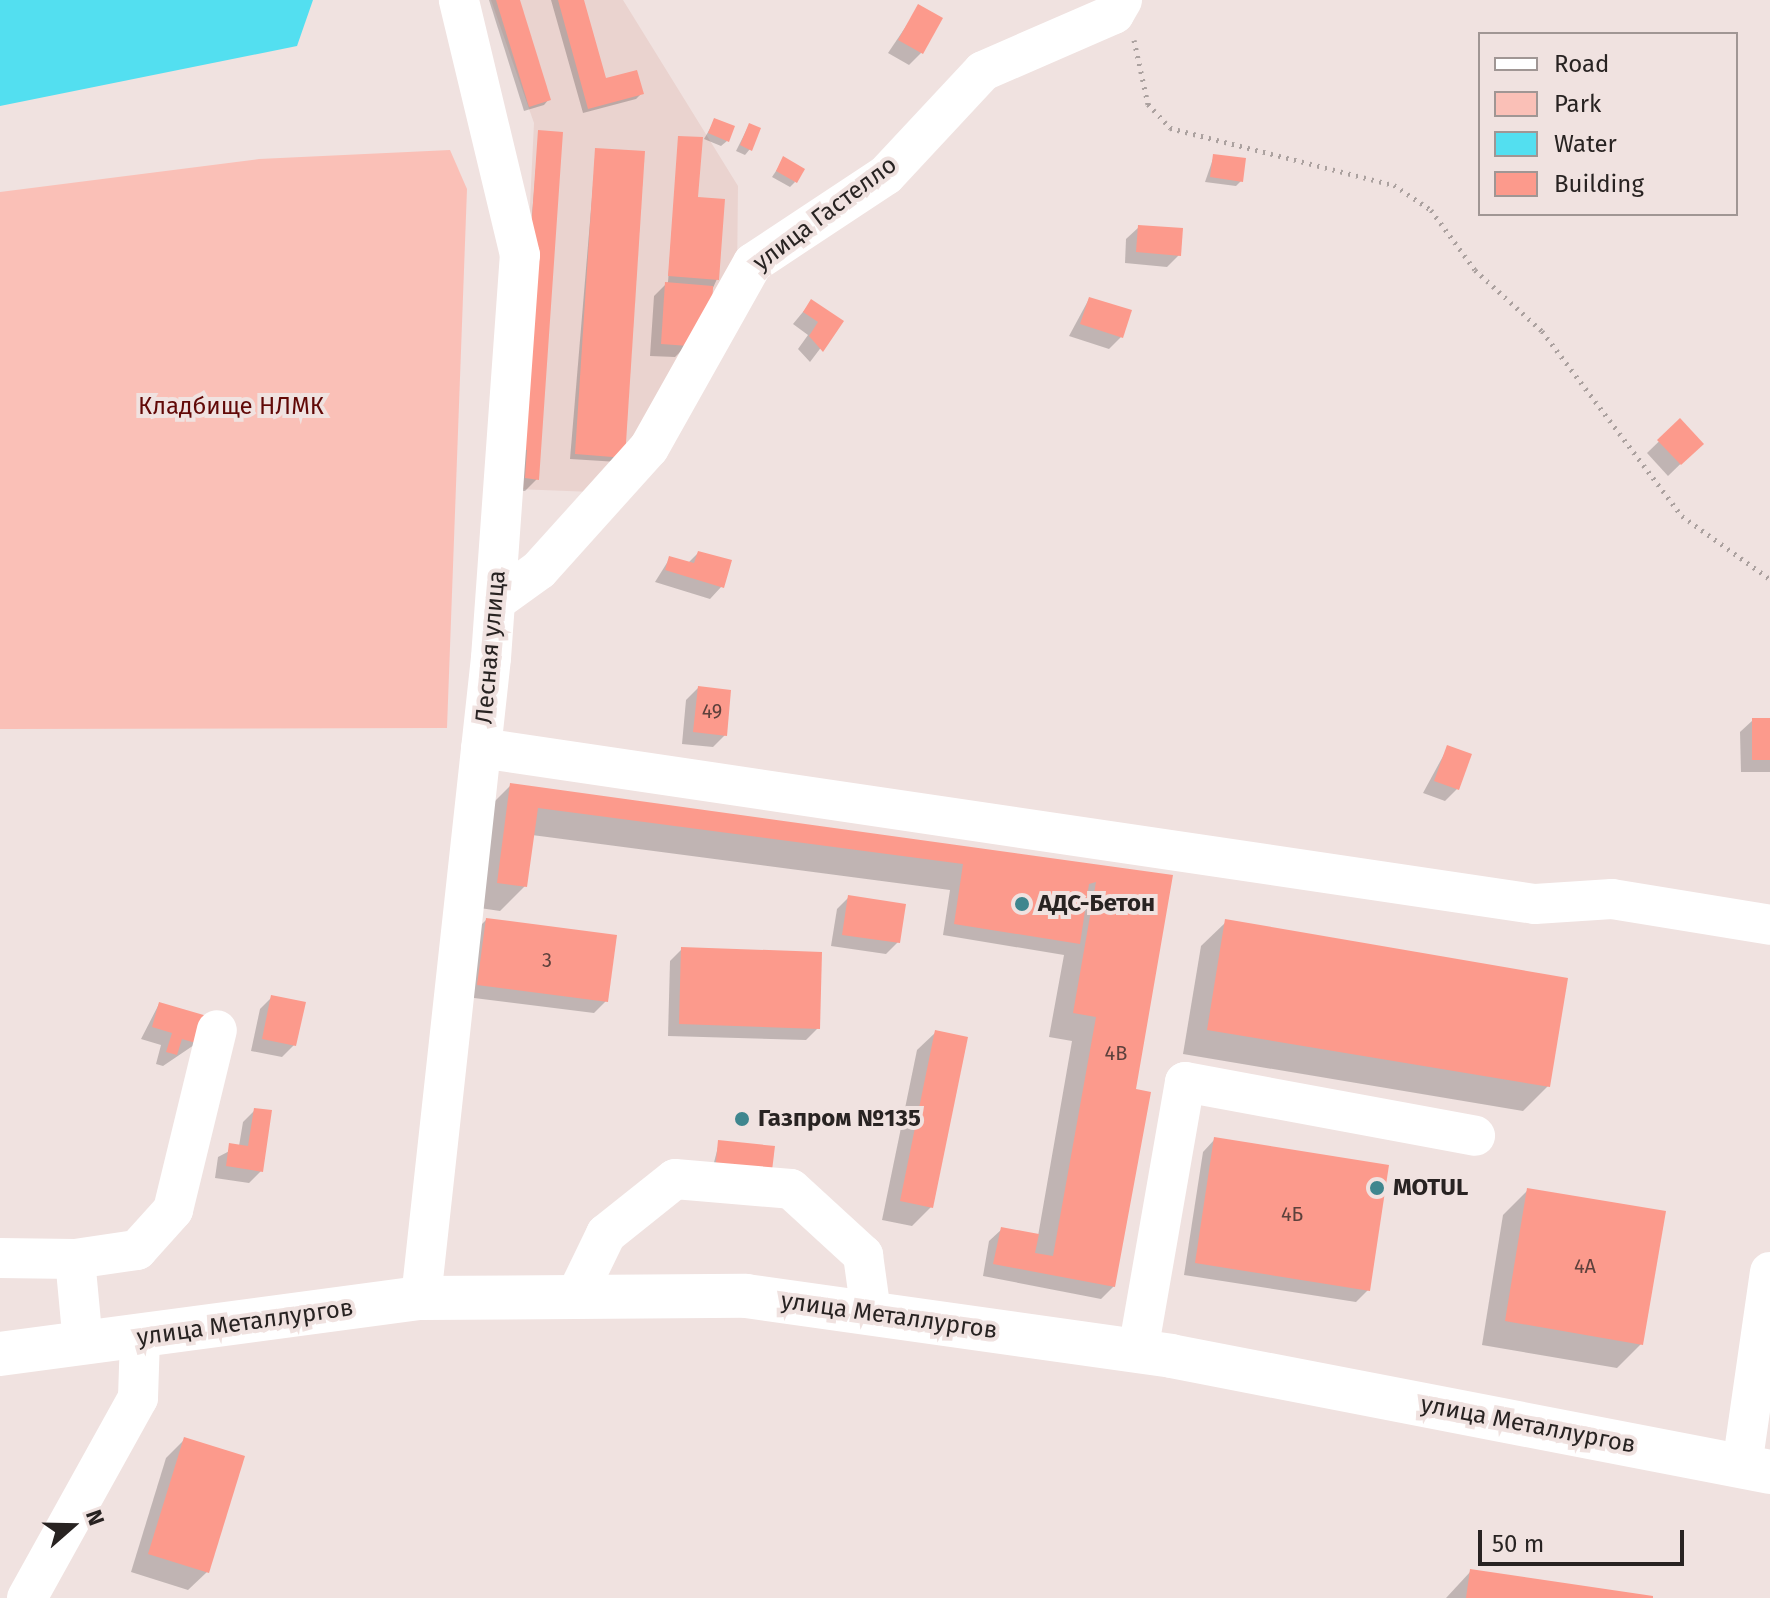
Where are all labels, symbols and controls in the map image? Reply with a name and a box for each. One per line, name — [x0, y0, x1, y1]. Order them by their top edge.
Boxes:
legend — [1478, 32, 1738, 216]
text: Road — [1554, 50, 1609, 78]
text: Park — [1554, 90, 1601, 118]
text: Water — [1554, 130, 1617, 158]
street label: улица Гастелло — [748, 151, 902, 277]
text: Building — [1554, 170, 1644, 198]
park label: Кладбище НЛМК — [138, 393, 324, 421]
street label: Лесная улица — [470, 569, 512, 725]
house number: 49 — [702, 699, 722, 723]
place label: АДС-Бетон — [1038, 890, 1155, 918]
marker: АДС-Бетон — [1013, 895, 1031, 913]
house number: 3 — [542, 948, 552, 972]
house number: 4В — [1105, 1041, 1127, 1065]
place label: Газпром №135 — [758, 1105, 921, 1133]
marker: Газпром №135 — [733, 1110, 751, 1128]
place label: MOTUL — [1393, 1174, 1468, 1202]
marker: MOTUL — [1368, 1179, 1386, 1197]
house number: 4Б — [1281, 1202, 1303, 1226]
house number: 4А — [1574, 1254, 1596, 1278]
street label: улица Металлургов — [779, 1287, 999, 1345]
street label: улица Металлургов — [135, 1294, 355, 1352]
street label: улица Металлургов — [1418, 1390, 1638, 1460]
north arrow — [32, 1486, 112, 1566]
text: N — [80, 1506, 110, 1529]
scale bar — [1482, 1514, 1688, 1564]
text: 50 m — [1492, 1530, 1544, 1558]

